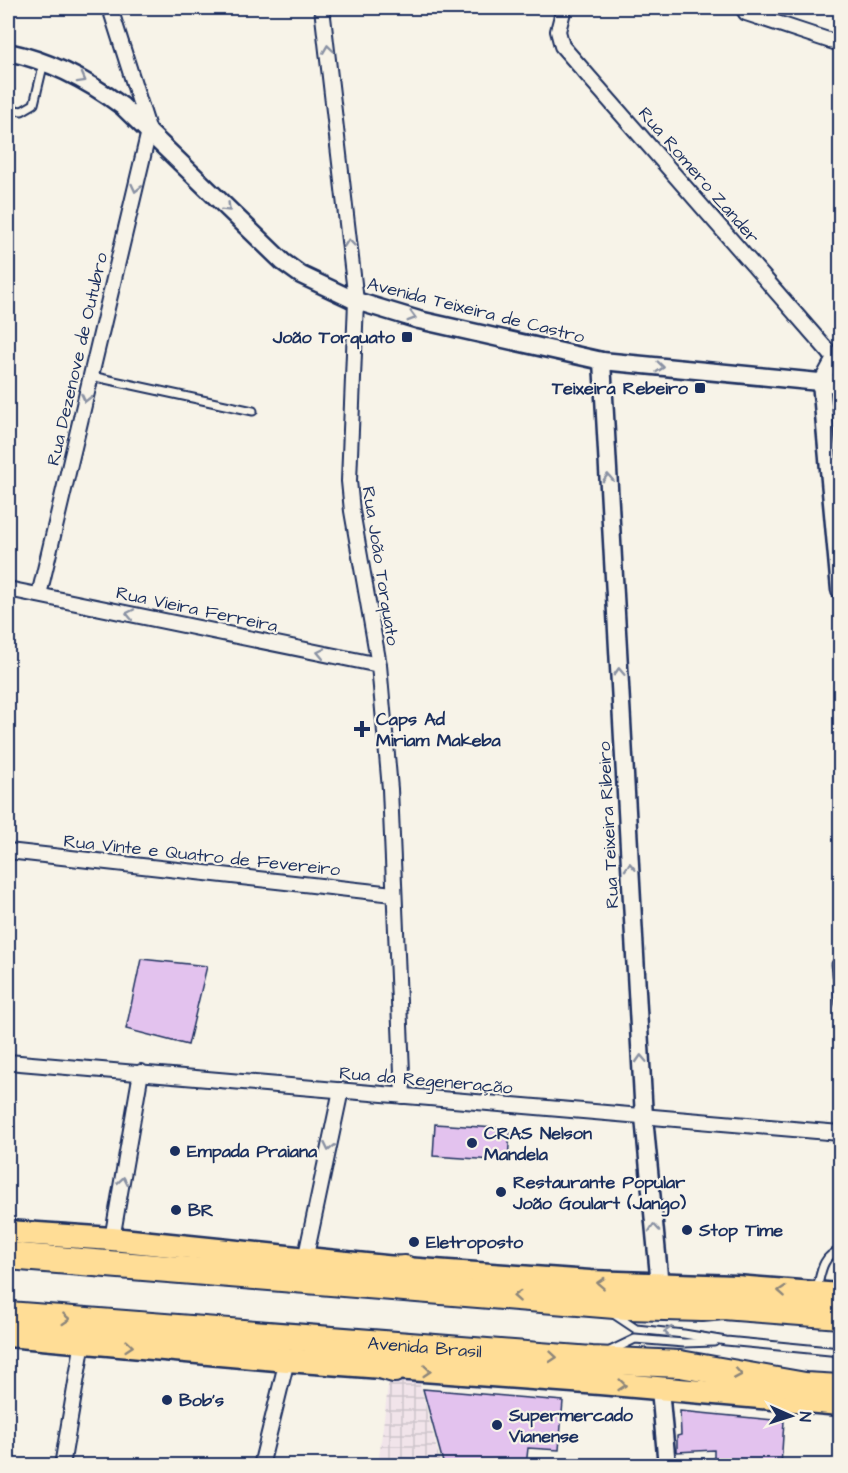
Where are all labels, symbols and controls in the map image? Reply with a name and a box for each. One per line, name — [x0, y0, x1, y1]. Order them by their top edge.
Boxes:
one-way arrow — [323, 45, 335, 54]
one-way arrow — [76, 72, 86, 83]
street label: Rua Romero Zander — [632, 102, 765, 249]
one-way arrow — [130, 183, 143, 193]
one-way arrow — [219, 201, 230, 212]
one-way arrow — [344, 238, 356, 247]
street label: Rua Dezenove de Outubro — [41, 250, 114, 468]
street label: Avenida Teixeira de Castro — [365, 271, 587, 350]
one-way arrow — [407, 310, 417, 323]
place label: João Torquato — [272, 325, 396, 350]
marker: João Torquato — [400, 330, 414, 344]
one-way arrow — [655, 360, 664, 373]
place label: Teixeira Rebeiro — [551, 376, 689, 401]
marker: Teixeira Rebeiro — [693, 381, 707, 395]
one-way arrow — [80, 393, 93, 403]
one-way arrow — [602, 473, 615, 482]
street label: Rua João Torquato — [356, 485, 405, 647]
street label: Rua Vieira Ferreira — [114, 580, 280, 639]
one-way arrow — [126, 608, 136, 621]
one-way arrow — [317, 647, 327, 660]
one-way arrow — [613, 668, 626, 677]
place label: Caps Ad Miriam Makeba — [376, 707, 502, 753]
marker: Caps Ad Miriam Makeba — [353, 720, 371, 738]
street label: Rua Teixeira Ribeiro — [592, 741, 625, 909]
street label: Rua Vinte e Quatro de Fevereiro — [62, 829, 342, 882]
one-way arrow — [624, 863, 637, 872]
one-way arrow — [634, 1054, 647, 1063]
street label: Rua da Regeneração — [338, 1060, 514, 1102]
place label: CRAS Nelson Mandela — [484, 1121, 592, 1167]
marker: CRAS Nelson Mandela — [465, 1136, 479, 1150]
place label: Empada Praiana — [187, 1139, 318, 1164]
one-way arrow — [323, 1142, 336, 1152]
marker: Empada Praiana — [168, 1144, 182, 1158]
place label: Restaurante Popular João Goulart (Jango) — [512, 1170, 687, 1217]
one-way arrow — [116, 1177, 129, 1187]
marker: Restaurante Popular João Goulart (Jango) — [494, 1185, 508, 1199]
place label: BR — [188, 1198, 214, 1223]
marker: BR — [169, 1203, 183, 1217]
place label: Stop Time — [698, 1218, 783, 1243]
one-way arrow — [648, 1223, 661, 1232]
marker: Stop Time — [680, 1223, 694, 1237]
place label: Eletroposto — [426, 1230, 524, 1255]
marker: Eletroposto — [407, 1235, 421, 1249]
one-way arrow — [597, 1276, 606, 1289]
one-way arrow — [778, 1284, 787, 1297]
one-way arrow — [513, 1290, 522, 1303]
one-way arrow — [61, 1312, 70, 1325]
one-way arrow — [663, 1326, 672, 1339]
street label: Avenida Brasil — [367, 1331, 483, 1364]
one-way arrow — [124, 1339, 133, 1352]
one-way arrow — [549, 1350, 558, 1363]
one-way arrow — [423, 1364, 432, 1377]
one-way arrow — [732, 1367, 742, 1380]
one-way arrow — [617, 1378, 626, 1391]
north arrow — [761, 1386, 821, 1446]
place label: Bob's — [179, 1388, 224, 1413]
marker: Bob's — [160, 1393, 174, 1407]
place label: Supermercado Vianense — [508, 1403, 634, 1449]
text: N — [794, 1411, 816, 1422]
marker: Supermercado Vianense — [490, 1418, 504, 1432]

